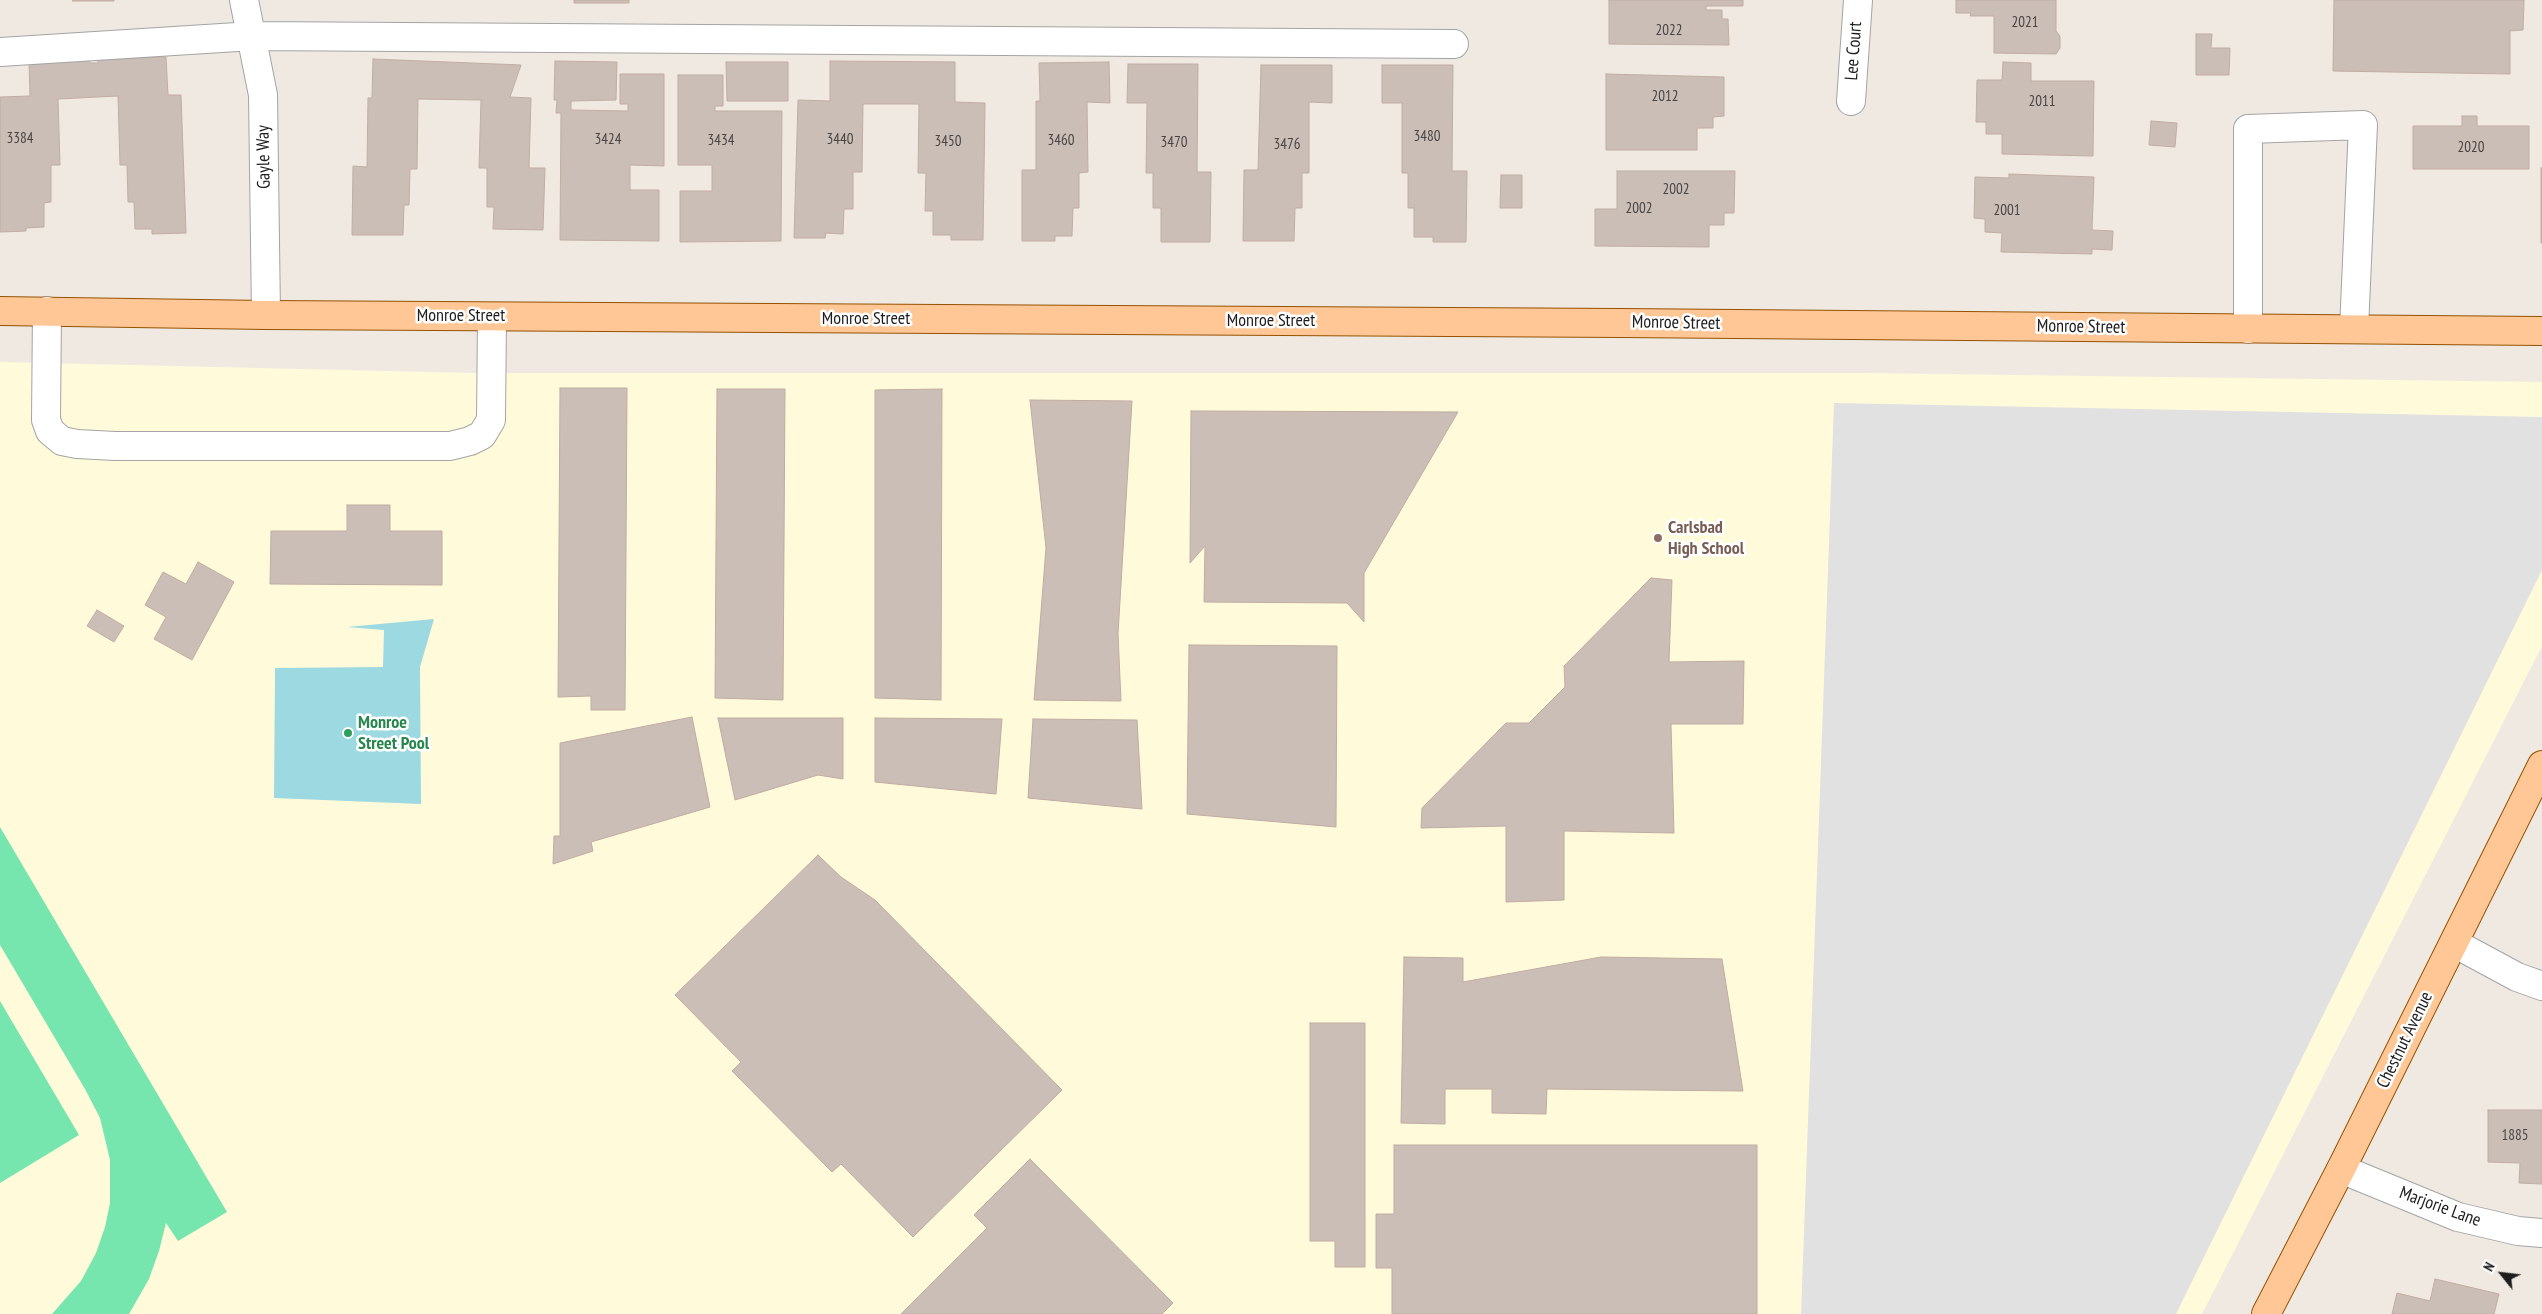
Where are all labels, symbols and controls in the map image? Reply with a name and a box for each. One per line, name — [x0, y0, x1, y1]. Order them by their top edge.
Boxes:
house number: 2021 — [2012, 14, 2038, 32]
street label: Lee Court — [1841, 21, 1867, 81]
house number: 2022 — [1656, 22, 1682, 40]
house number: 2012 — [1652, 88, 1678, 106]
house number: 2011 — [2029, 93, 2055, 111]
street label: Gayle Way — [253, 125, 275, 189]
house number: 3480 — [1414, 128, 1440, 146]
house number: 3384 — [7, 130, 33, 148]
house number: 3424 — [595, 131, 621, 149]
house number: 3440 — [827, 131, 853, 149]
house number: 3434 — [708, 132, 734, 150]
house number: 3460 — [1048, 132, 1074, 150]
house number: 3450 — [935, 133, 961, 151]
house number: 3470 — [1161, 134, 1187, 152]
house number: 3476 — [1274, 136, 1300, 154]
house number: 2020 — [2458, 139, 2484, 157]
house number: 2002 — [1663, 181, 1689, 199]
house number: 2002 — [1626, 200, 1652, 218]
house number: 2001 — [1994, 202, 2020, 220]
street label: Monroe Street — [417, 305, 505, 327]
street label: Monroe Street — [822, 308, 910, 330]
street label: Monroe Street — [1227, 310, 1315, 332]
street label: Monroe Street — [1632, 311, 1720, 335]
street label: Monroe Street — [2037, 315, 2125, 339]
place label: Carlsbad High School — [1668, 517, 1744, 560]
marker: Carlsbad High School — [1652, 532, 1664, 544]
place label: Monroe Street Pool — [358, 712, 429, 754]
marker: Monroe Street Pool — [342, 727, 354, 739]
street label: Chestnut Avenue — [2372, 988, 2438, 1092]
house number: 1885 — [2502, 1127, 2528, 1145]
street label: Marjorie Lane — [2396, 1182, 2484, 1232]
north arrow — [2477, 1249, 2527, 1299]
text: N — [2479, 1259, 2499, 1274]

